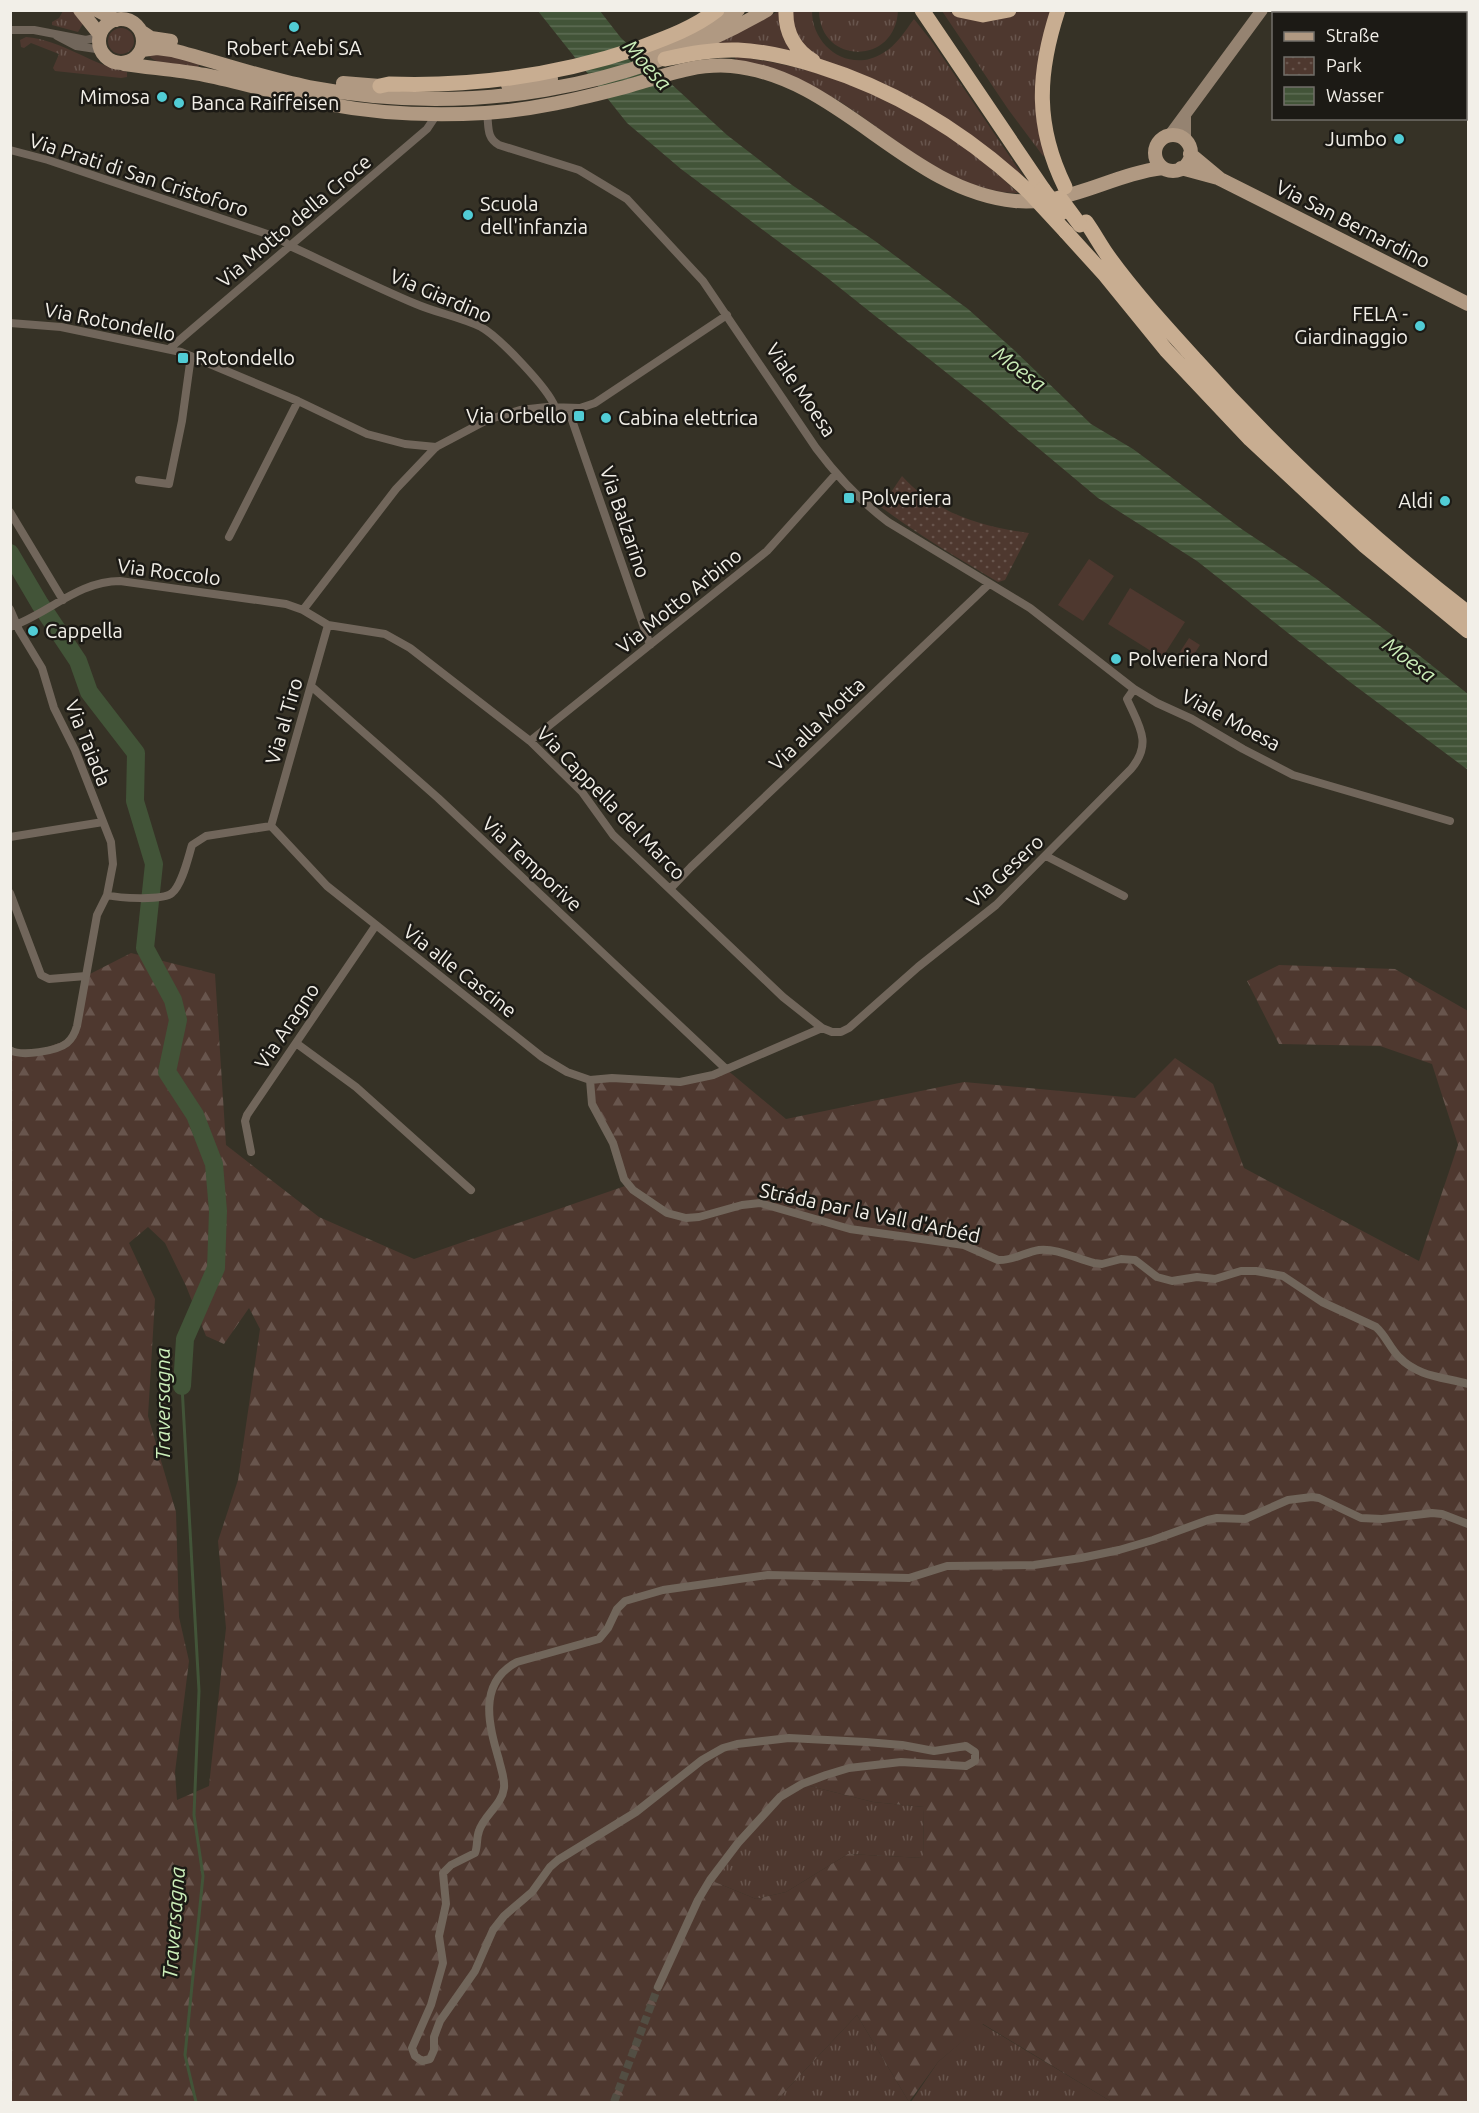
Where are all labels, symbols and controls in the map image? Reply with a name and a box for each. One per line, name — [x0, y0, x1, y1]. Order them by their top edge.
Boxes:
legend — [1272, 12, 1467, 120]
marker: Robert Aebi SA — [287, 20, 301, 34]
text: Straße — [1326, 25, 1379, 45]
water label: Moesa — [619, 34, 677, 95]
place label: Robert Aebi SA — [226, 36, 362, 59]
text: Park — [1326, 55, 1362, 75]
place label: Mimosa — [80, 85, 150, 108]
text: Wasser — [1326, 85, 1384, 105]
marker: Mimosa — [155, 90, 169, 104]
place label: Banca Raiffeisen — [191, 91, 339, 114]
marker: Banca Raiffeisen — [172, 96, 186, 110]
place label: Jumbo — [1325, 127, 1387, 150]
street label: Via Prati di San Cristoforo — [26, 128, 252, 221]
marker: Jumbo — [1392, 132, 1406, 146]
street label: Via Motto della Croce — [212, 149, 375, 292]
street label: Via San Bernardino — [1272, 175, 1434, 272]
place label: Scuola dell'infanzia — [480, 192, 588, 238]
marker: Scuola dell'infanzia — [461, 208, 475, 222]
street label: Via Giardino — [387, 264, 496, 327]
street label: Via Rotondello — [43, 298, 178, 345]
place label: FELA - Giardinaggio — [1294, 302, 1408, 348]
marker: FELA - Giardinaggio — [1413, 319, 1427, 333]
street label: Viale Moesa — [762, 338, 841, 441]
water label: Moesa — [988, 341, 1051, 396]
place label: Rotondello — [195, 346, 295, 369]
marker: Rotondello — [176, 351, 190, 365]
place label: Via Orbello — [466, 404, 567, 427]
place label: Cabina elettrica — [618, 406, 758, 429]
marker: Via Orbello — [572, 409, 586, 423]
marker: Cabina elettrica — [599, 411, 613, 425]
street label: Via Balzarino — [596, 463, 655, 581]
place label: Polveriera — [861, 486, 952, 509]
place label: Aldi — [1398, 489, 1433, 512]
marker: Polveriera — [842, 491, 856, 505]
marker: Aldi — [1438, 494, 1452, 508]
street label: Via Motto Arbino — [611, 543, 746, 658]
street label: Via Roccolo — [116, 554, 222, 589]
place label: Cappella — [45, 619, 123, 642]
marker: Cappella — [26, 624, 40, 638]
water label: Moesa — [1378, 632, 1441, 687]
place label: Polveriera Nord — [1128, 647, 1269, 670]
marker: Polveriera Nord — [1109, 652, 1123, 666]
street label: Via alla Motta — [764, 672, 869, 775]
street label: Via al Tiro — [260, 675, 307, 767]
street label: Viale Moesa — [1178, 684, 1284, 755]
street label: Via Taiada — [61, 696, 116, 789]
street label: Via Cappella del Marco — [532, 721, 691, 884]
street label: Via Temporive — [478, 812, 587, 916]
street label: Via Gesero — [962, 829, 1048, 912]
street label: Via alle Cascine — [399, 919, 521, 1022]
street label: Via Aragno — [250, 978, 324, 1073]
street label: Stráda par la Vall d'Arbéd — [758, 1178, 983, 1247]
water label: Traversagna — [150, 1348, 174, 1460]
water label: Traversagna — [157, 1866, 189, 1980]

